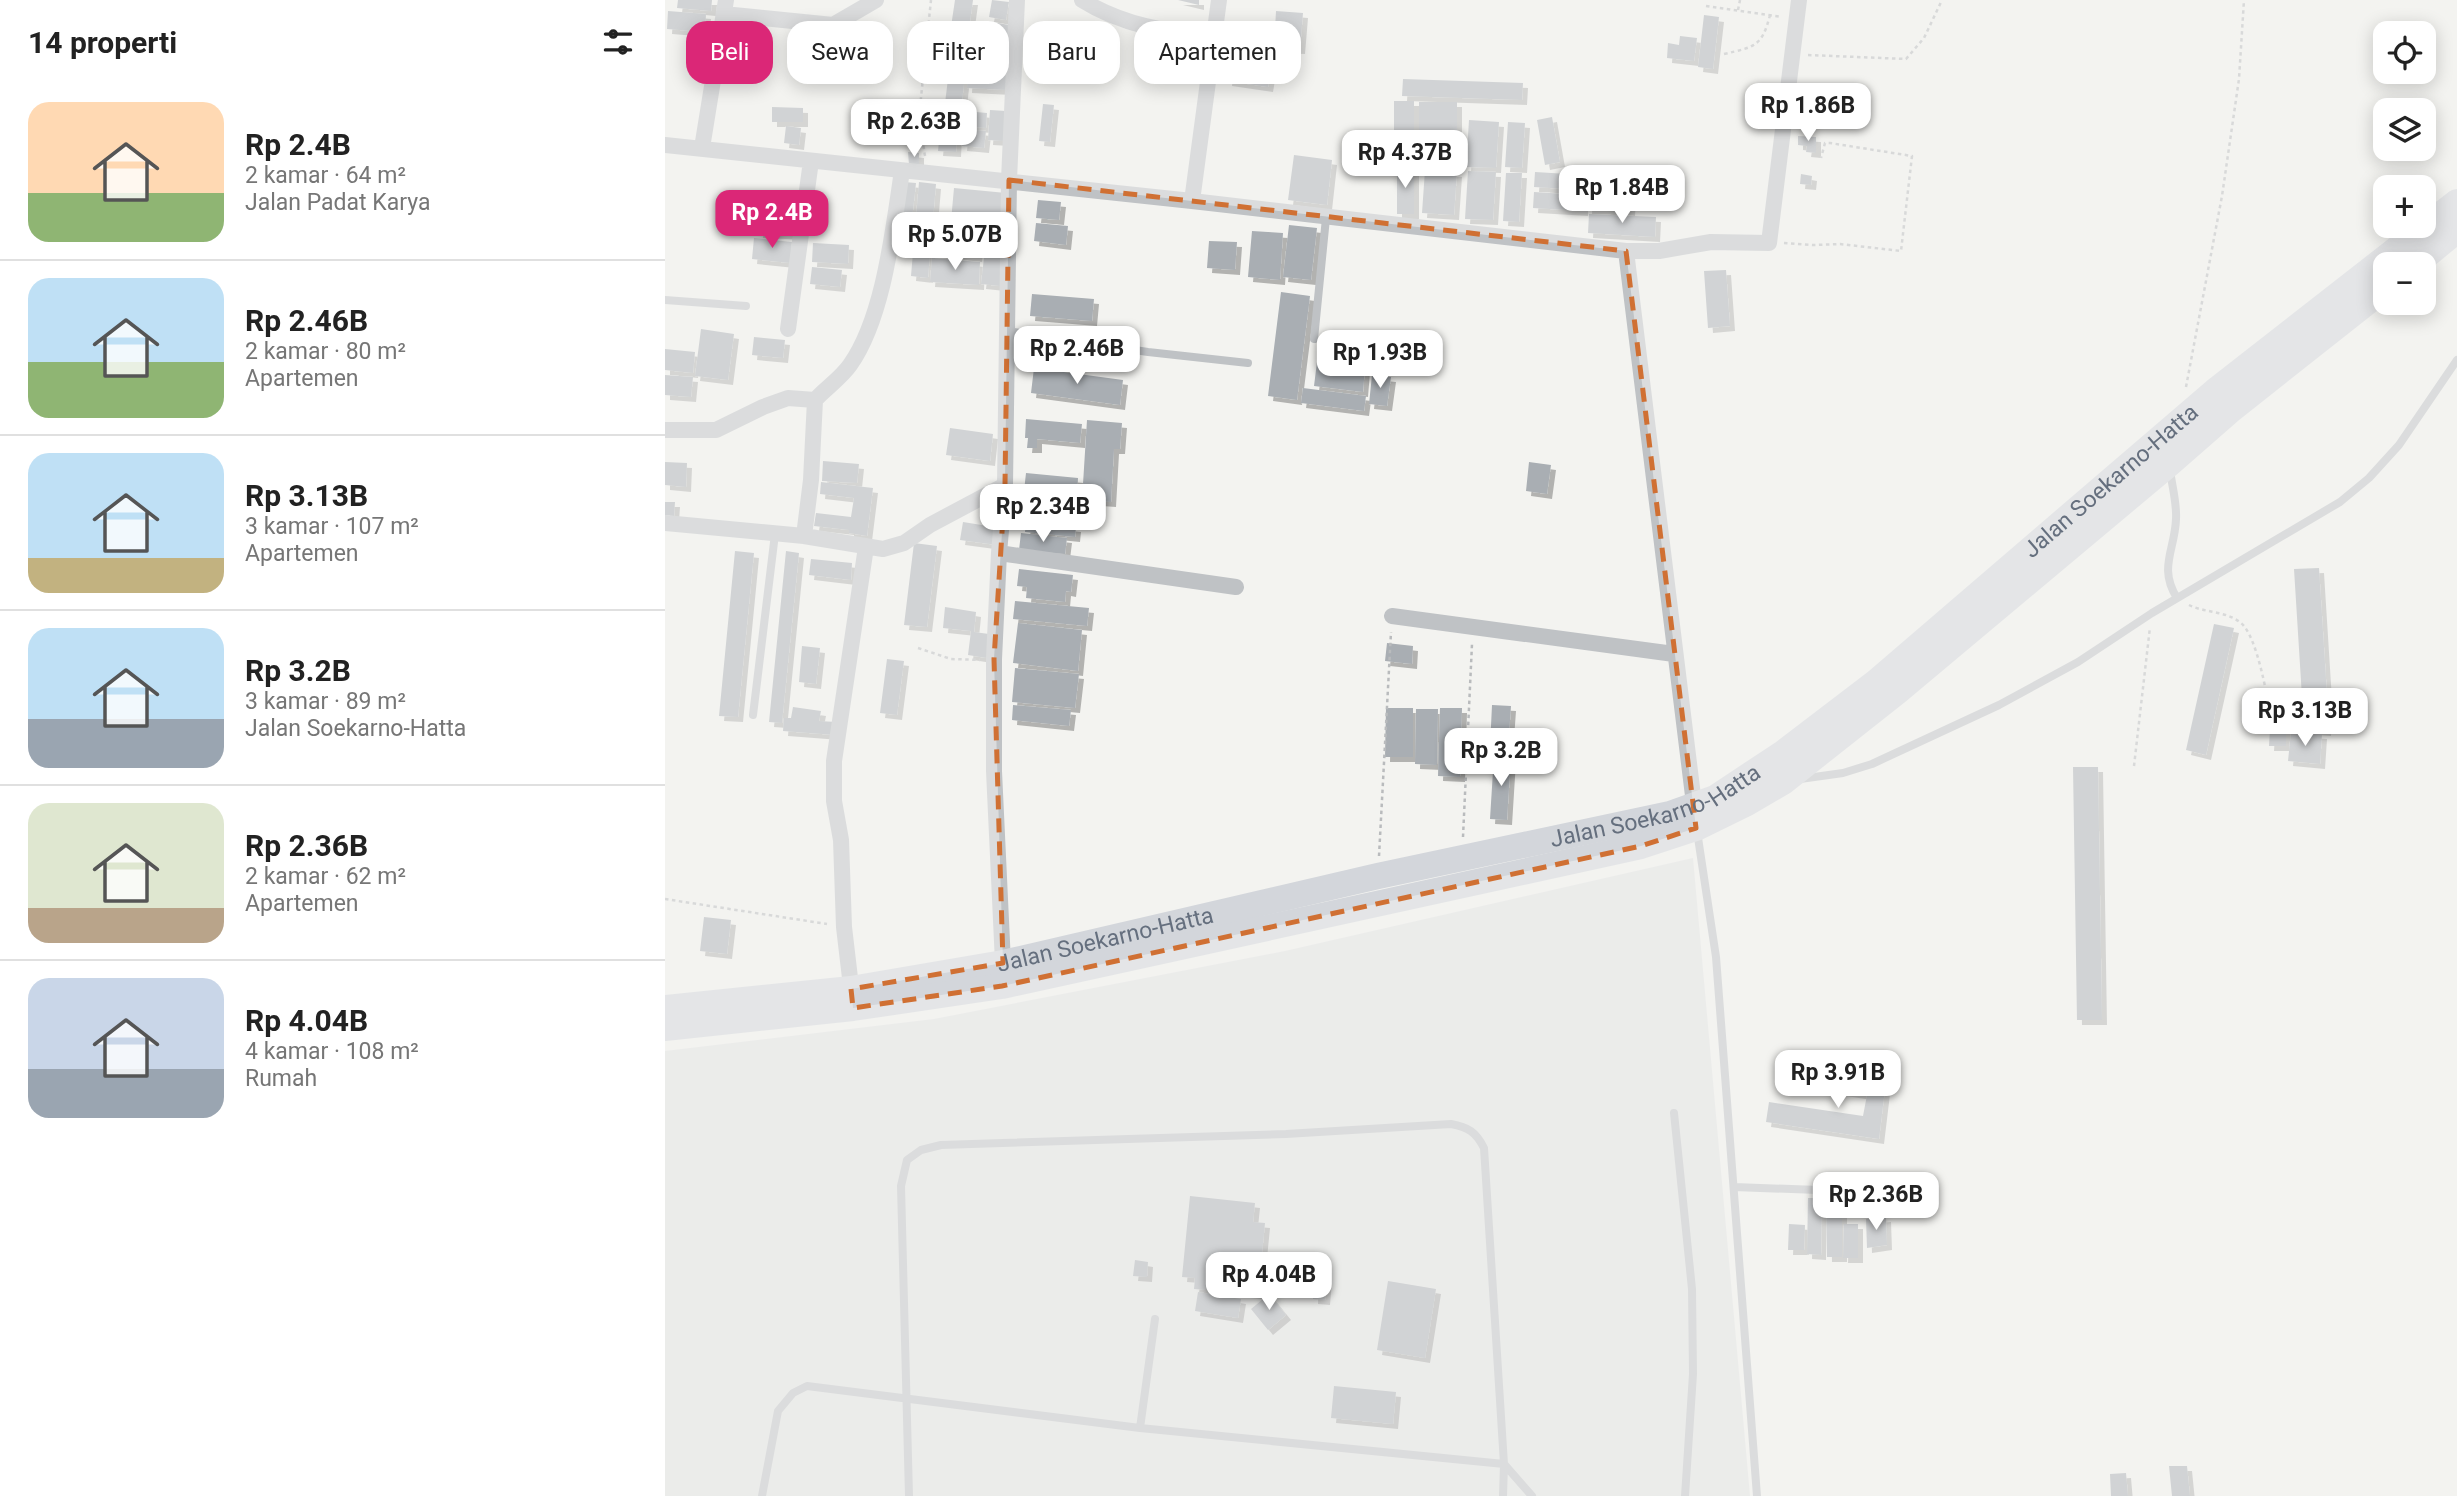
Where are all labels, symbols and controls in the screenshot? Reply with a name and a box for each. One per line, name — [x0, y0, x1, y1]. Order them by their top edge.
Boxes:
chip: Beli — [686, 21, 773, 84]
chip: Sewa — [787, 21, 893, 84]
chip: Filter — [907, 21, 1009, 84]
chip: Baru — [1023, 21, 1120, 84]
chip: Apartemen — [1134, 21, 1301, 84]
map controls — [2373, 21, 2436, 315]
button: locate — [2373, 21, 2436, 84]
icon: filters — [599, 23, 637, 61]
text: 14 properti — [28, 25, 177, 60]
pin: Rp 1.86B — [1736, 83, 1880, 143]
text: Rp 1.86B — [1761, 92, 1855, 119]
button: layers — [2373, 98, 2436, 161]
pin: Rp 2.63B — [842, 100, 986, 159]
text: Rp 2.63B — [867, 108, 961, 135]
text: Rp 2.4B — [245, 127, 351, 162]
icon: home — [84, 130, 168, 214]
pin: Rp 4.37B — [1333, 130, 1477, 190]
text: Rp 4.37B — [1358, 139, 1452, 166]
text: 2 kamar · 64 m² — [245, 162, 406, 189]
pin: Rp 1.84B — [1550, 166, 1694, 225]
text: Rp 1.84B — [1575, 174, 1669, 201]
button: + — [2373, 175, 2436, 238]
text: Jalan Padat Karya — [245, 189, 430, 216]
pin: Rp 2.4B — [707, 190, 837, 250]
text: Rp 2.4B — [731, 199, 813, 226]
pin: Rp 5.07B — [883, 212, 1027, 272]
text: Rp 5.07B — [908, 221, 1002, 248]
button: − — [2373, 252, 2436, 315]
text: Rp 2.46B — [245, 303, 368, 338]
icon: home — [84, 306, 168, 390]
pin: Rp 2.46B — [1005, 326, 1149, 386]
pin: Rp 1.93B — [1308, 330, 1452, 390]
text: Rp 2.46B — [1030, 335, 1124, 362]
text: 2 kamar · 80 m² — [245, 338, 406, 365]
text: Rp 1.93B — [1333, 339, 1427, 366]
text: Apartemen — [245, 365, 359, 392]
street label: Jalan Soekarno-Hatta — [2018, 399, 2204, 563]
text: Rp 3.13B — [245, 478, 368, 513]
icon: home — [84, 481, 168, 565]
pin: Rp 2.34B — [971, 484, 1115, 544]
text: Rp 2.34B — [996, 493, 1090, 520]
text: 3 kamar · 107 m² — [245, 513, 419, 540]
text: Apartemen — [245, 540, 359, 567]
text: Rp 3.2B — [245, 653, 351, 688]
icon: home — [84, 656, 168, 740]
text: 3 kamar · 89 m² — [245, 688, 406, 715]
pin: Rp 3.13B — [2233, 688, 2377, 748]
text: Rp 3.13B — [2258, 697, 2352, 724]
text: Jalan Soekarno-Hatta — [245, 715, 466, 742]
pin: Rp 3.2B — [1436, 728, 1566, 788]
text: Rp 3.2B — [1460, 737, 1542, 764]
street label: Jalan Soekarno-Hatta — [1548, 759, 1766, 853]
text: Rp 2.36B — [245, 828, 368, 863]
icon: home — [84, 831, 168, 915]
text: 2 kamar · 62 m² — [245, 863, 406, 890]
text: Apartemen — [245, 890, 359, 917]
street label: Jalan Soekarno-Hatta — [994, 902, 1216, 978]
text: Rp 4.04B — [245, 1003, 368, 1038]
icon: home — [84, 1006, 168, 1090]
text: 4 kamar · 108 m² — [245, 1038, 419, 1065]
pin: Rp 3.91B — [1766, 1050, 1910, 1110]
text: Rp 3.91B — [1791, 1059, 1885, 1086]
text: Rumah — [245, 1065, 317, 1092]
pin: Rp 2.36B — [1804, 1172, 1948, 1232]
text: Rp 2.36B — [1829, 1181, 1923, 1208]
pin: Rp 4.04B — [1197, 1252, 1341, 1312]
text: Rp 4.04B — [1222, 1261, 1316, 1288]

